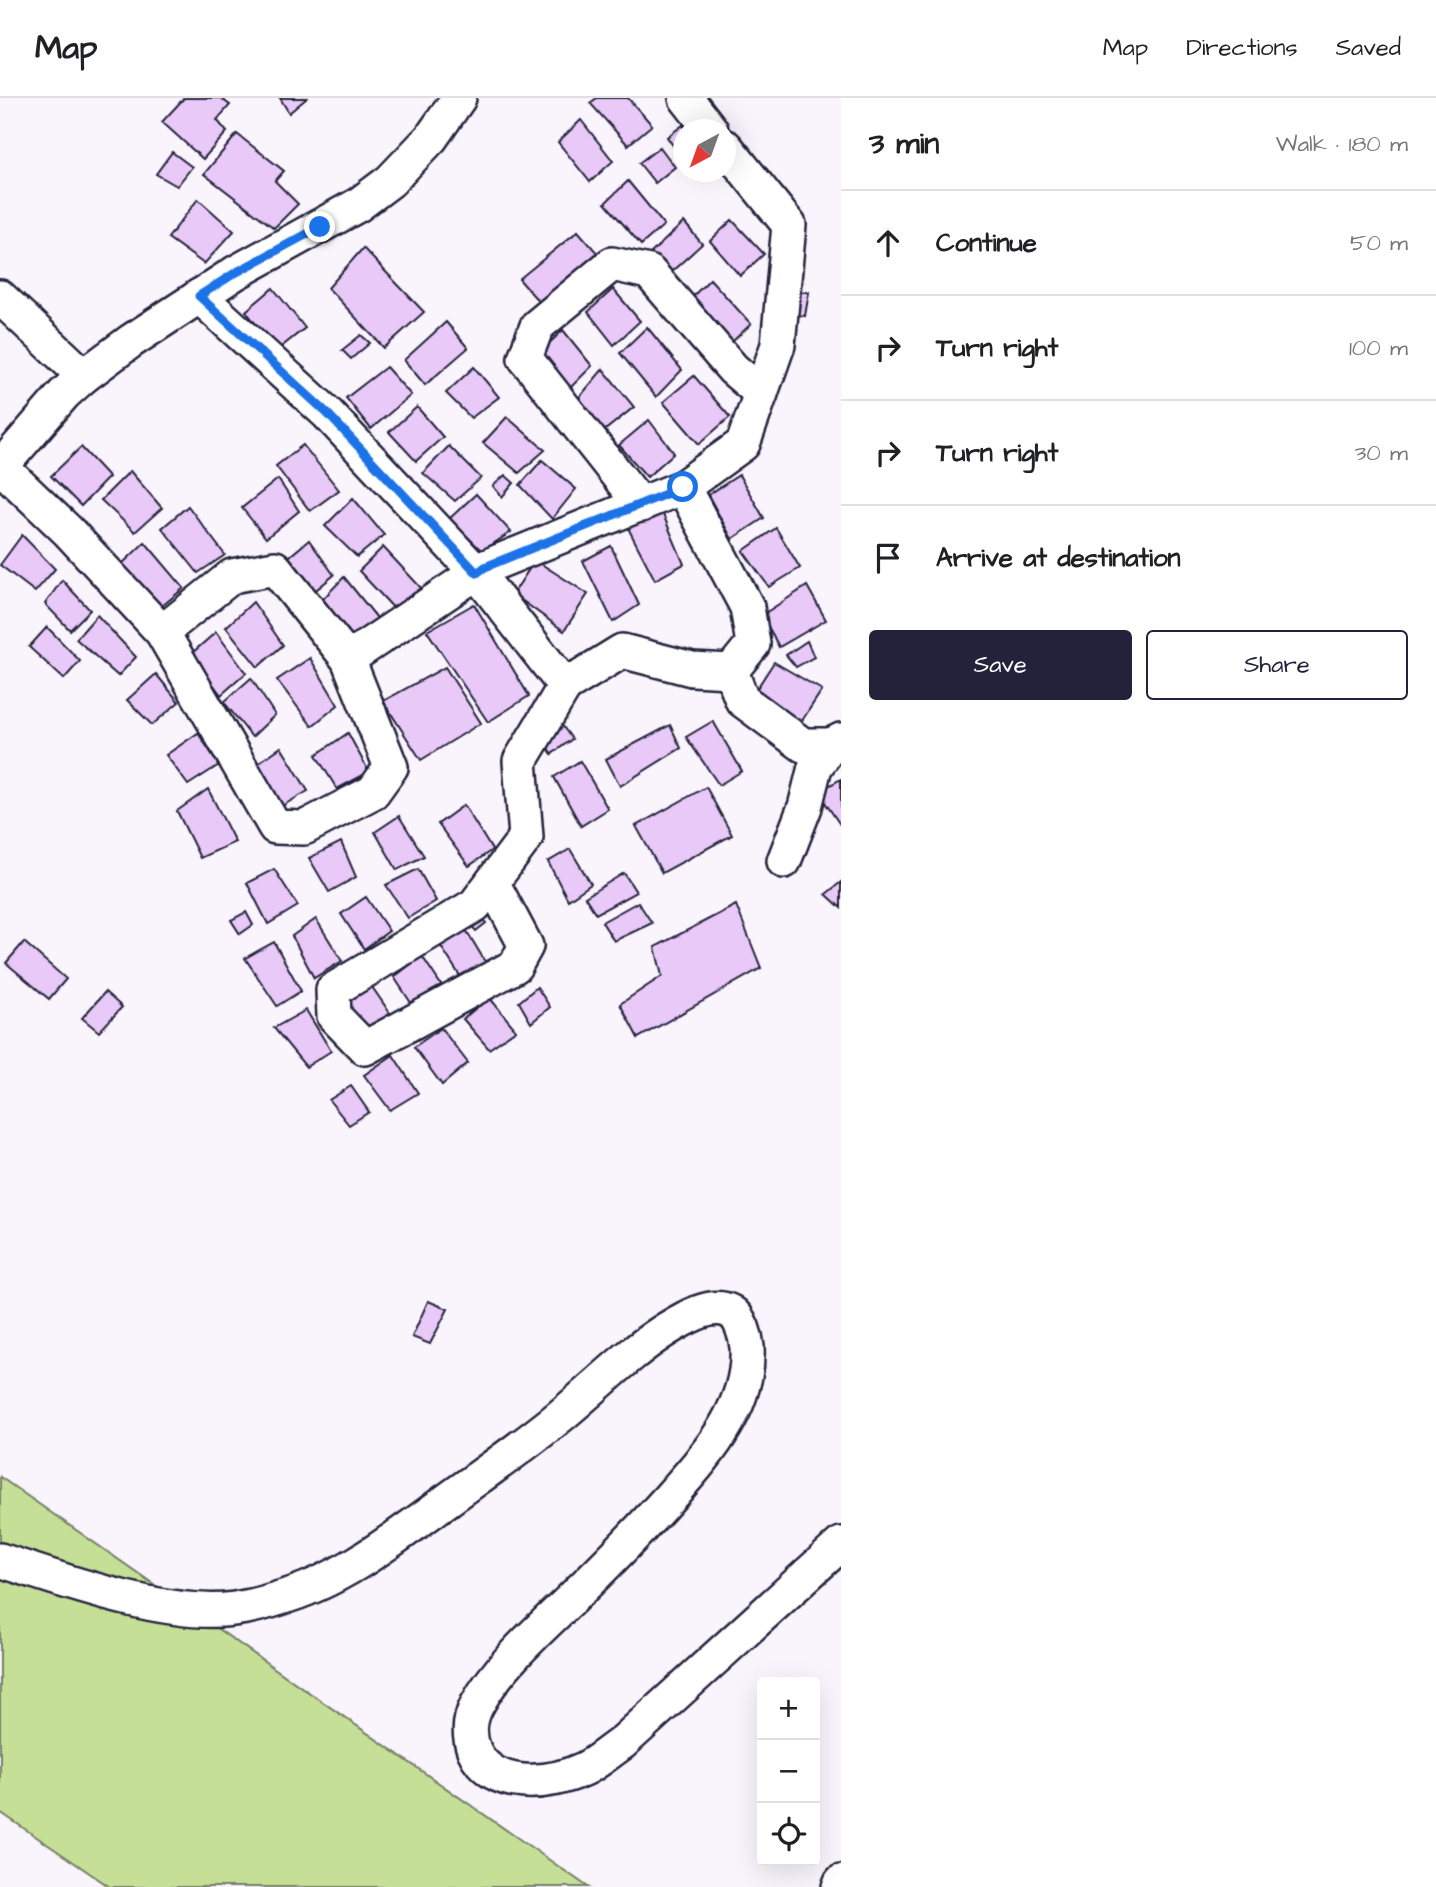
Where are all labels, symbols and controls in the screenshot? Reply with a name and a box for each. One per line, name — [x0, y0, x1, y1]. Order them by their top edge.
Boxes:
text: Map — [35, 25, 97, 71]
text: Map — [1103, 31, 1148, 65]
text: Directions — [1186, 31, 1298, 65]
text: Saved — [1336, 31, 1401, 65]
north arrow — [673, 119, 736, 182]
text: 3 min — [869, 123, 939, 165]
text: Walk · 180 m — [1276, 128, 1408, 160]
route end — [304, 211, 335, 242]
icon: ahead — [869, 224, 907, 262]
text: Continue — [936, 225, 1037, 261]
text: 50 m — [1350, 227, 1408, 259]
icon: right — [869, 329, 907, 367]
text: Turn right — [936, 330, 1058, 366]
text: 100 m — [1349, 332, 1408, 364]
icon: right — [869, 434, 907, 472]
text: Turn right — [936, 435, 1058, 471]
text: 30 m — [1355, 437, 1408, 469]
route start — [667, 471, 698, 502]
icon: arrive — [869, 539, 907, 577]
text: Arrive at destination — [936, 540, 1181, 576]
button: Save — [869, 630, 1132, 700]
button: Share — [1146, 630, 1408, 700]
map controls — [757, 1677, 820, 1866]
button: + — [757, 1677, 820, 1740]
button: − — [757, 1740, 820, 1803]
button: locate — [757, 1803, 820, 1866]

